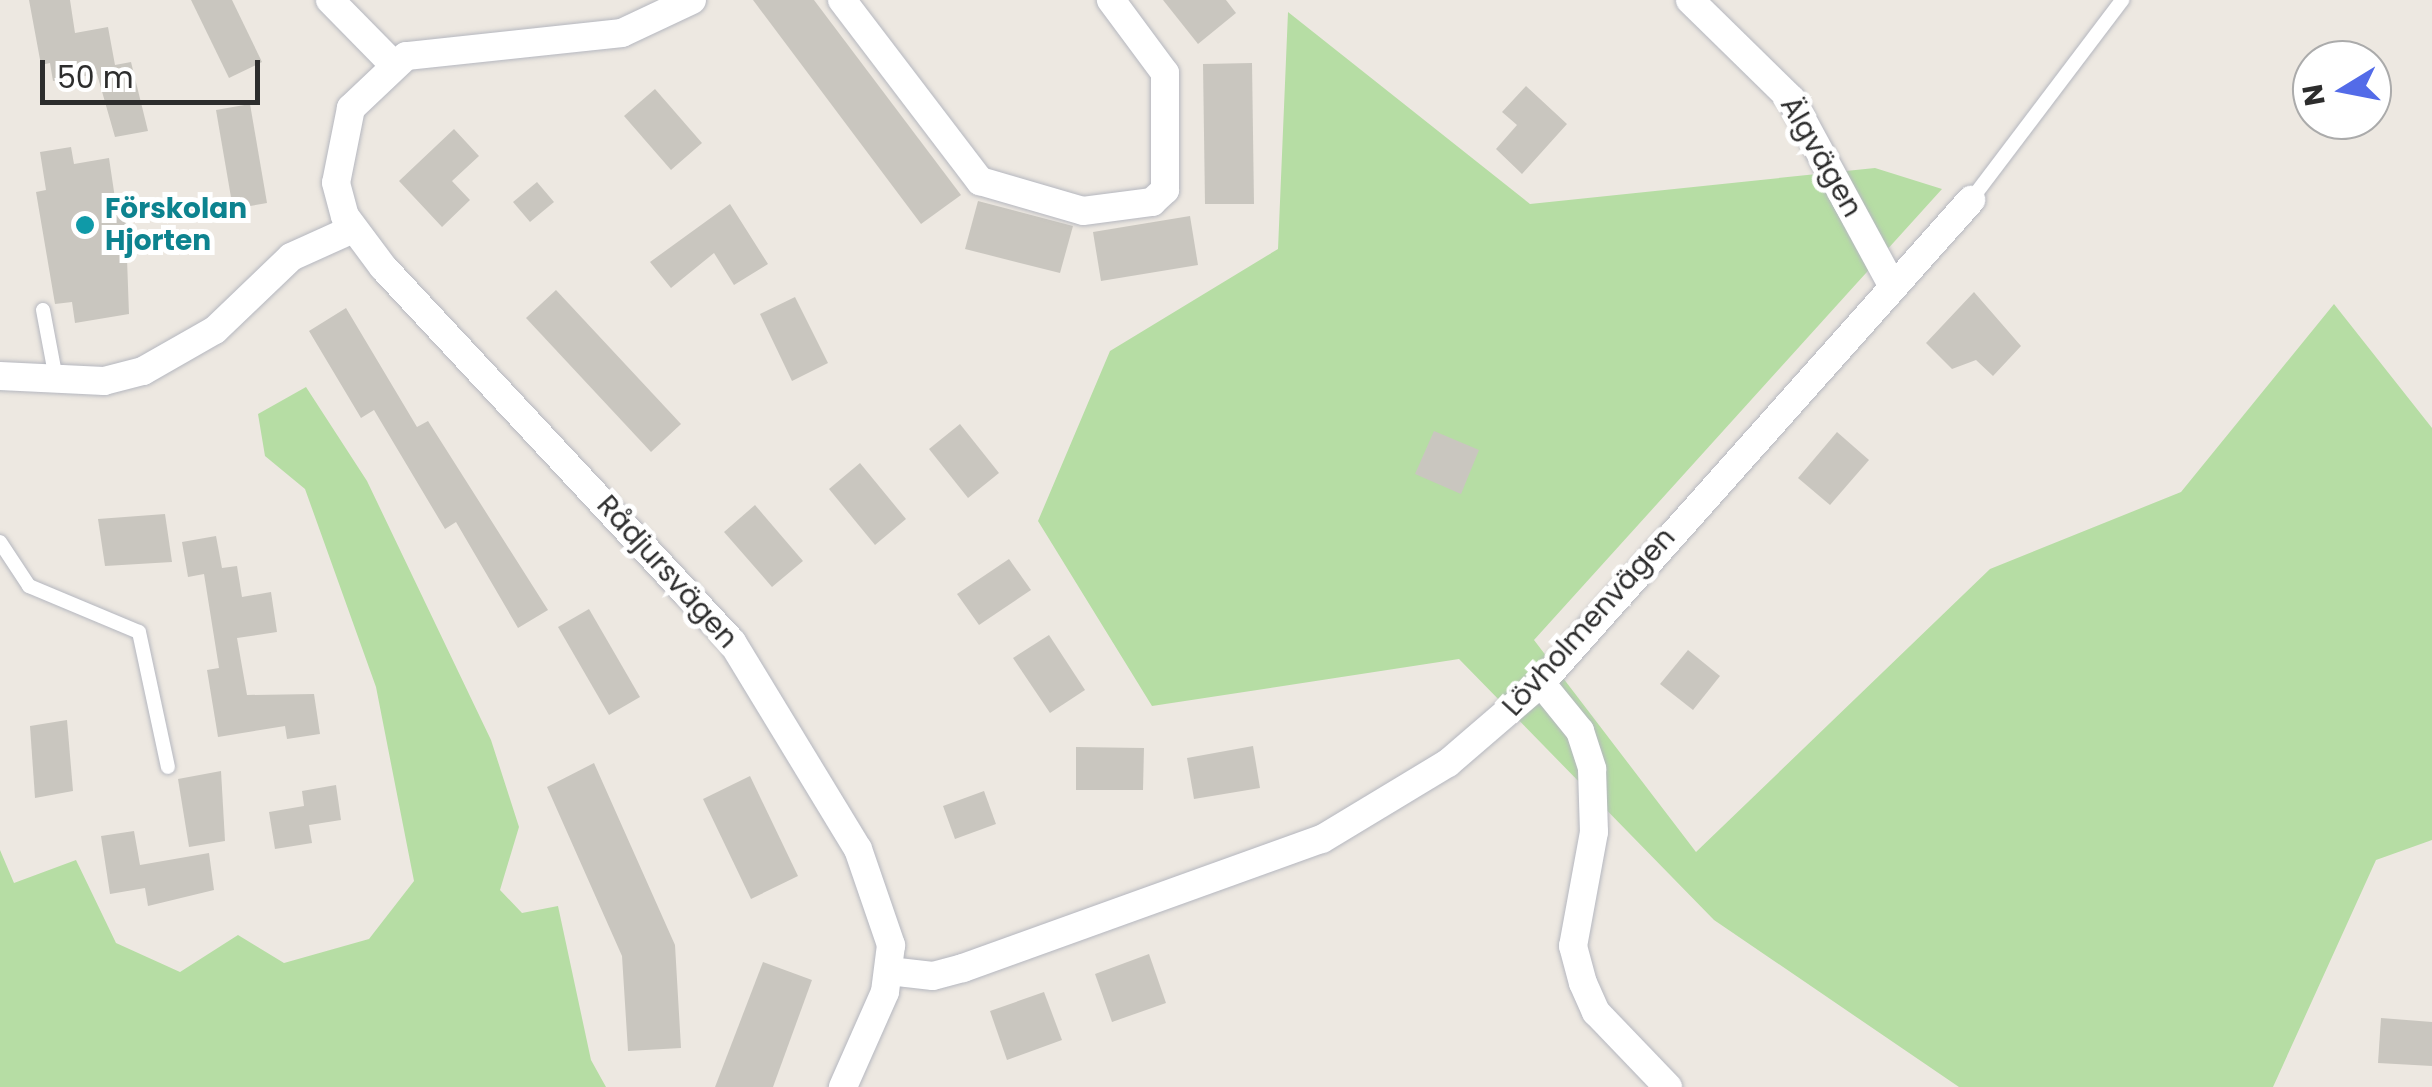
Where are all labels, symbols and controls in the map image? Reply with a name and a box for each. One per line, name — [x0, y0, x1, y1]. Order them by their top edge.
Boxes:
scale bar — [45, 40, 265, 102]
north arrow — [2292, 40, 2392, 140]
text: 50 m — [57, 56, 134, 99]
text: N — [2293, 81, 2335, 109]
street label: Älgvägen — [1773, 91, 1869, 223]
place label: Förskolan Hjorten — [105, 192, 247, 258]
marker: Förskolan Hjorten — [74, 214, 96, 236]
street label: Rådjursvägen — [590, 489, 744, 655]
street label: Lövholmenvägen — [1496, 521, 1682, 723]

